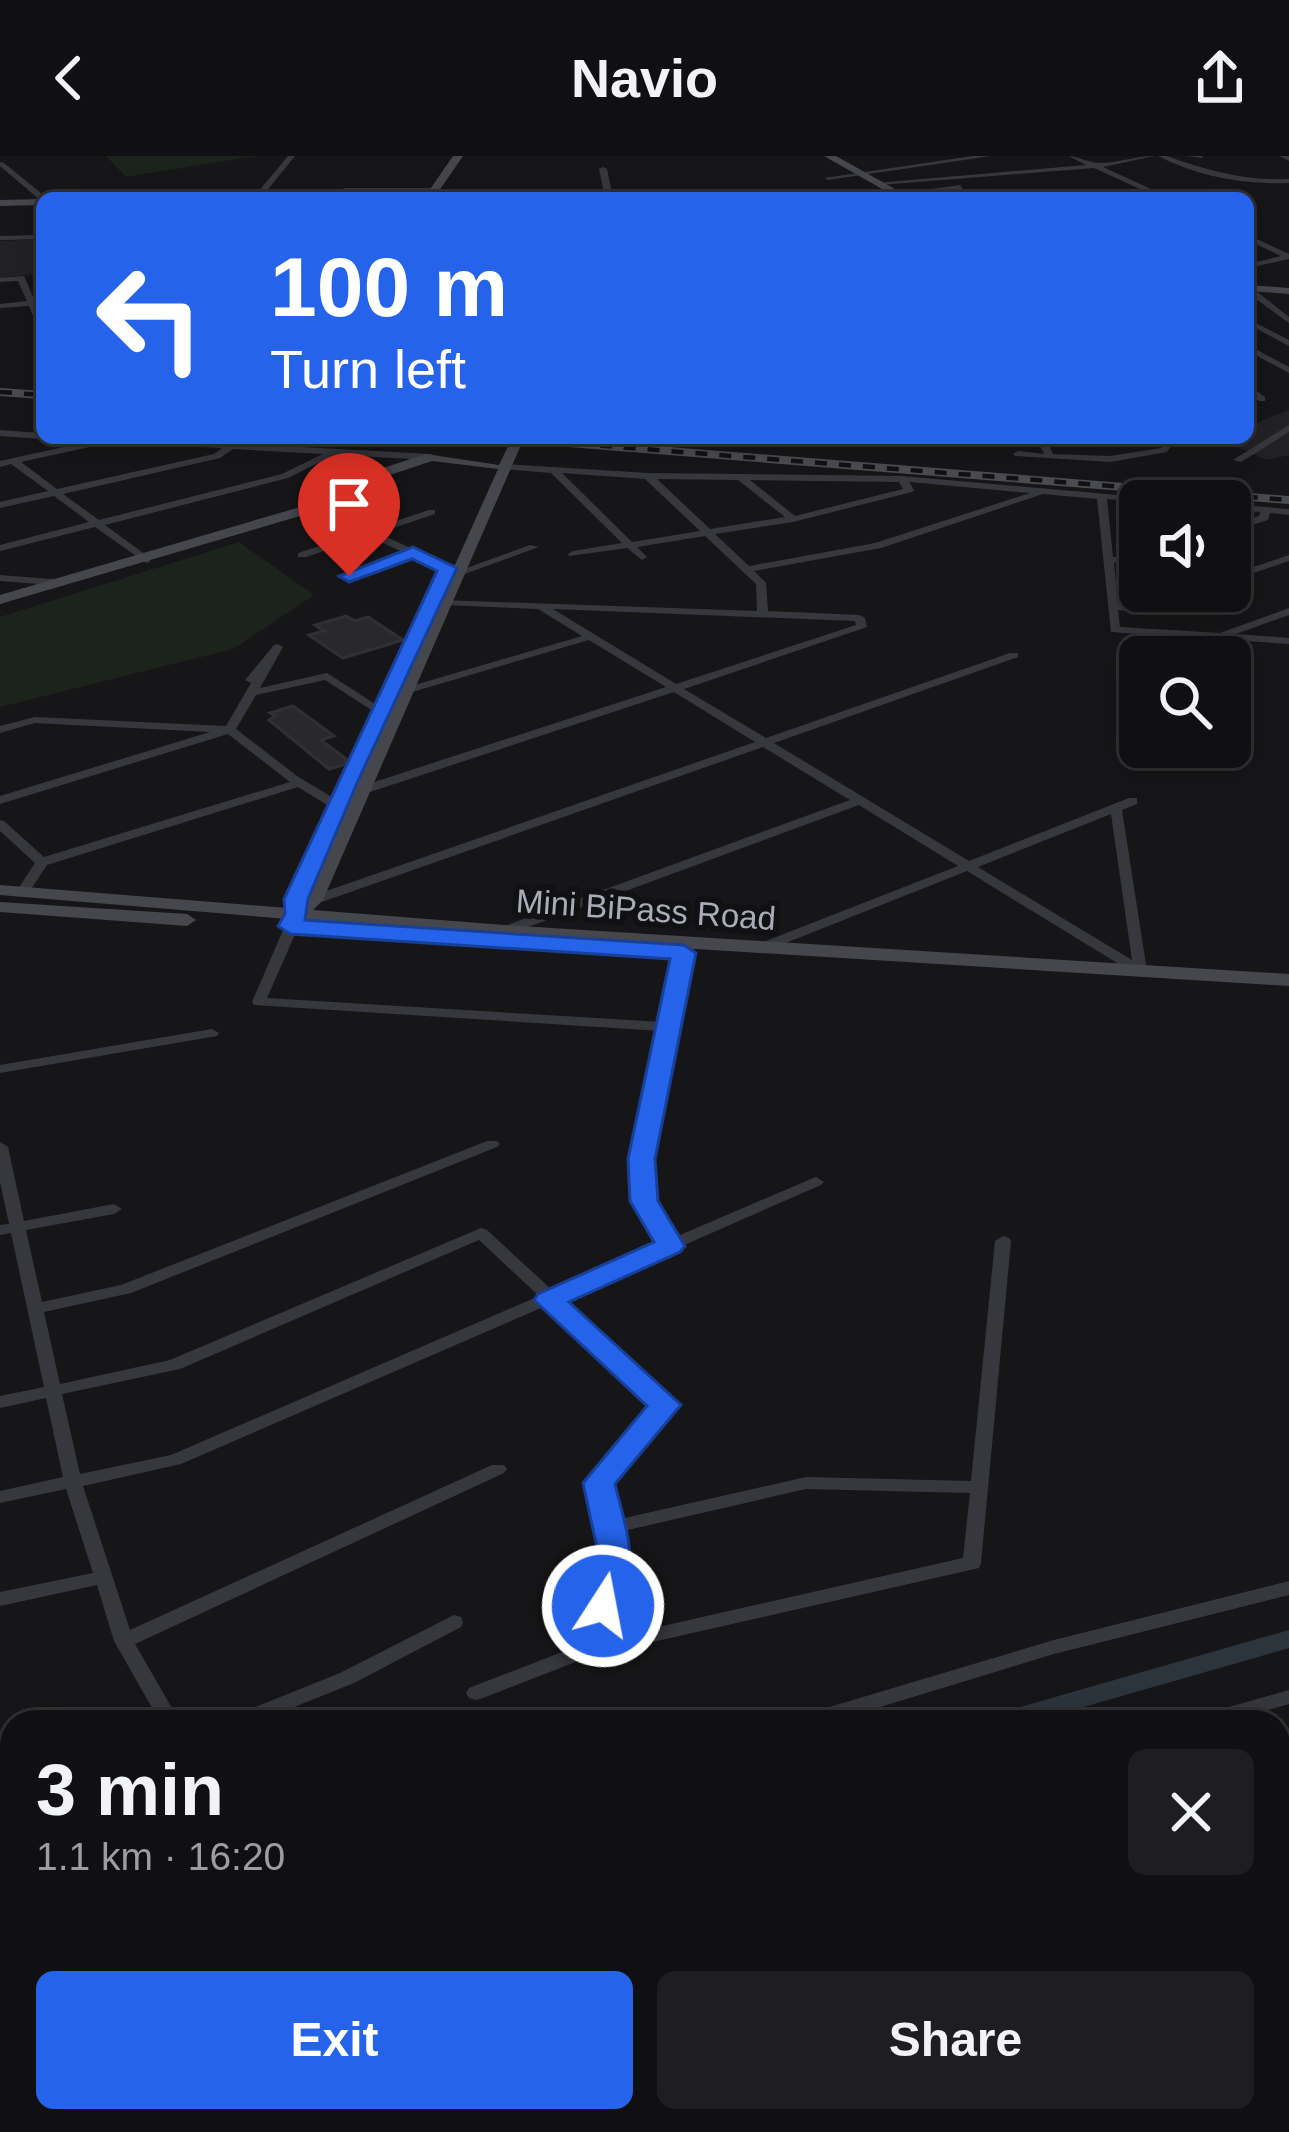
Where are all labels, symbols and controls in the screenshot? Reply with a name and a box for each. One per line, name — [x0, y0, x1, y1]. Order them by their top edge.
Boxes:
icon: back — [36, 45, 102, 111]
icon: share — [1187, 45, 1253, 111]
text: Navio — [571, 48, 718, 108]
icon: left — [72, 240, 228, 396]
text: 100 m — [270, 240, 508, 334]
text: Turn left — [270, 339, 466, 399]
pin — [298, 453, 400, 576]
icon: arrive — [316, 471, 382, 537]
map controls — [1119, 480, 1251, 768]
button: sound — [1119, 480, 1251, 612]
button: search — [1119, 636, 1251, 768]
street label: Mini BiPass Road — [515, 882, 777, 937]
position arrow — [540, 1543, 666, 1669]
button: close — [1128, 1749, 1254, 1875]
text: 3 min — [36, 1750, 224, 1830]
text: 1.1 km · 16:20 — [36, 1835, 285, 1878]
button: Exit — [36, 1971, 633, 2109]
button: Share — [657, 1971, 1254, 2109]

